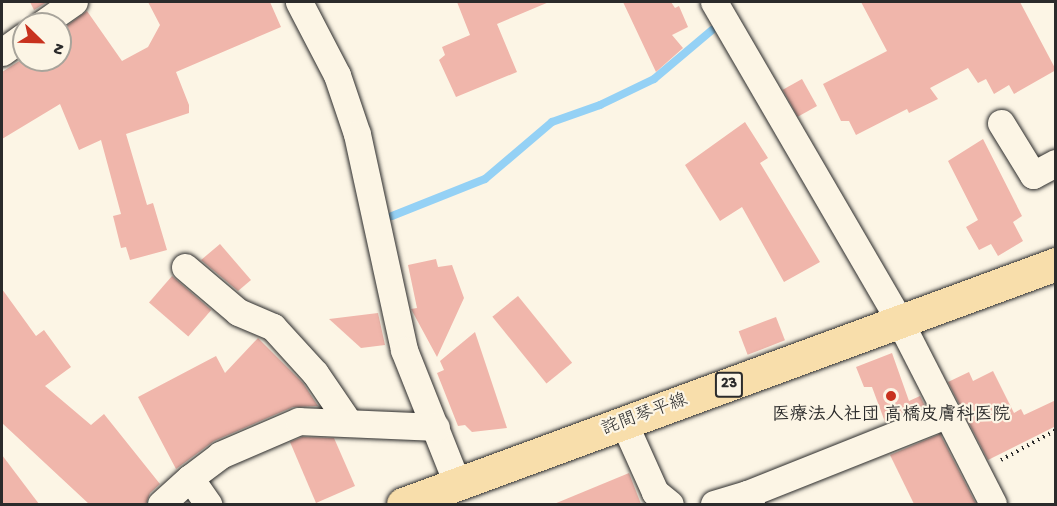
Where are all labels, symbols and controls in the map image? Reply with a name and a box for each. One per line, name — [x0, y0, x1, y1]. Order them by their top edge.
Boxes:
north arrow — [12, 12, 72, 72]
text: N — [46, 40, 68, 57]
road number: 23 — [714, 372, 744, 398]
marker: 医療法人社団 高橋皮膚科医院 — [884, 389, 898, 403]
street label: 詫間琴平線 — [599, 390, 691, 442]
place label: 医療法人社団 高橋皮膚科医院 — [772, 405, 1010, 427]

